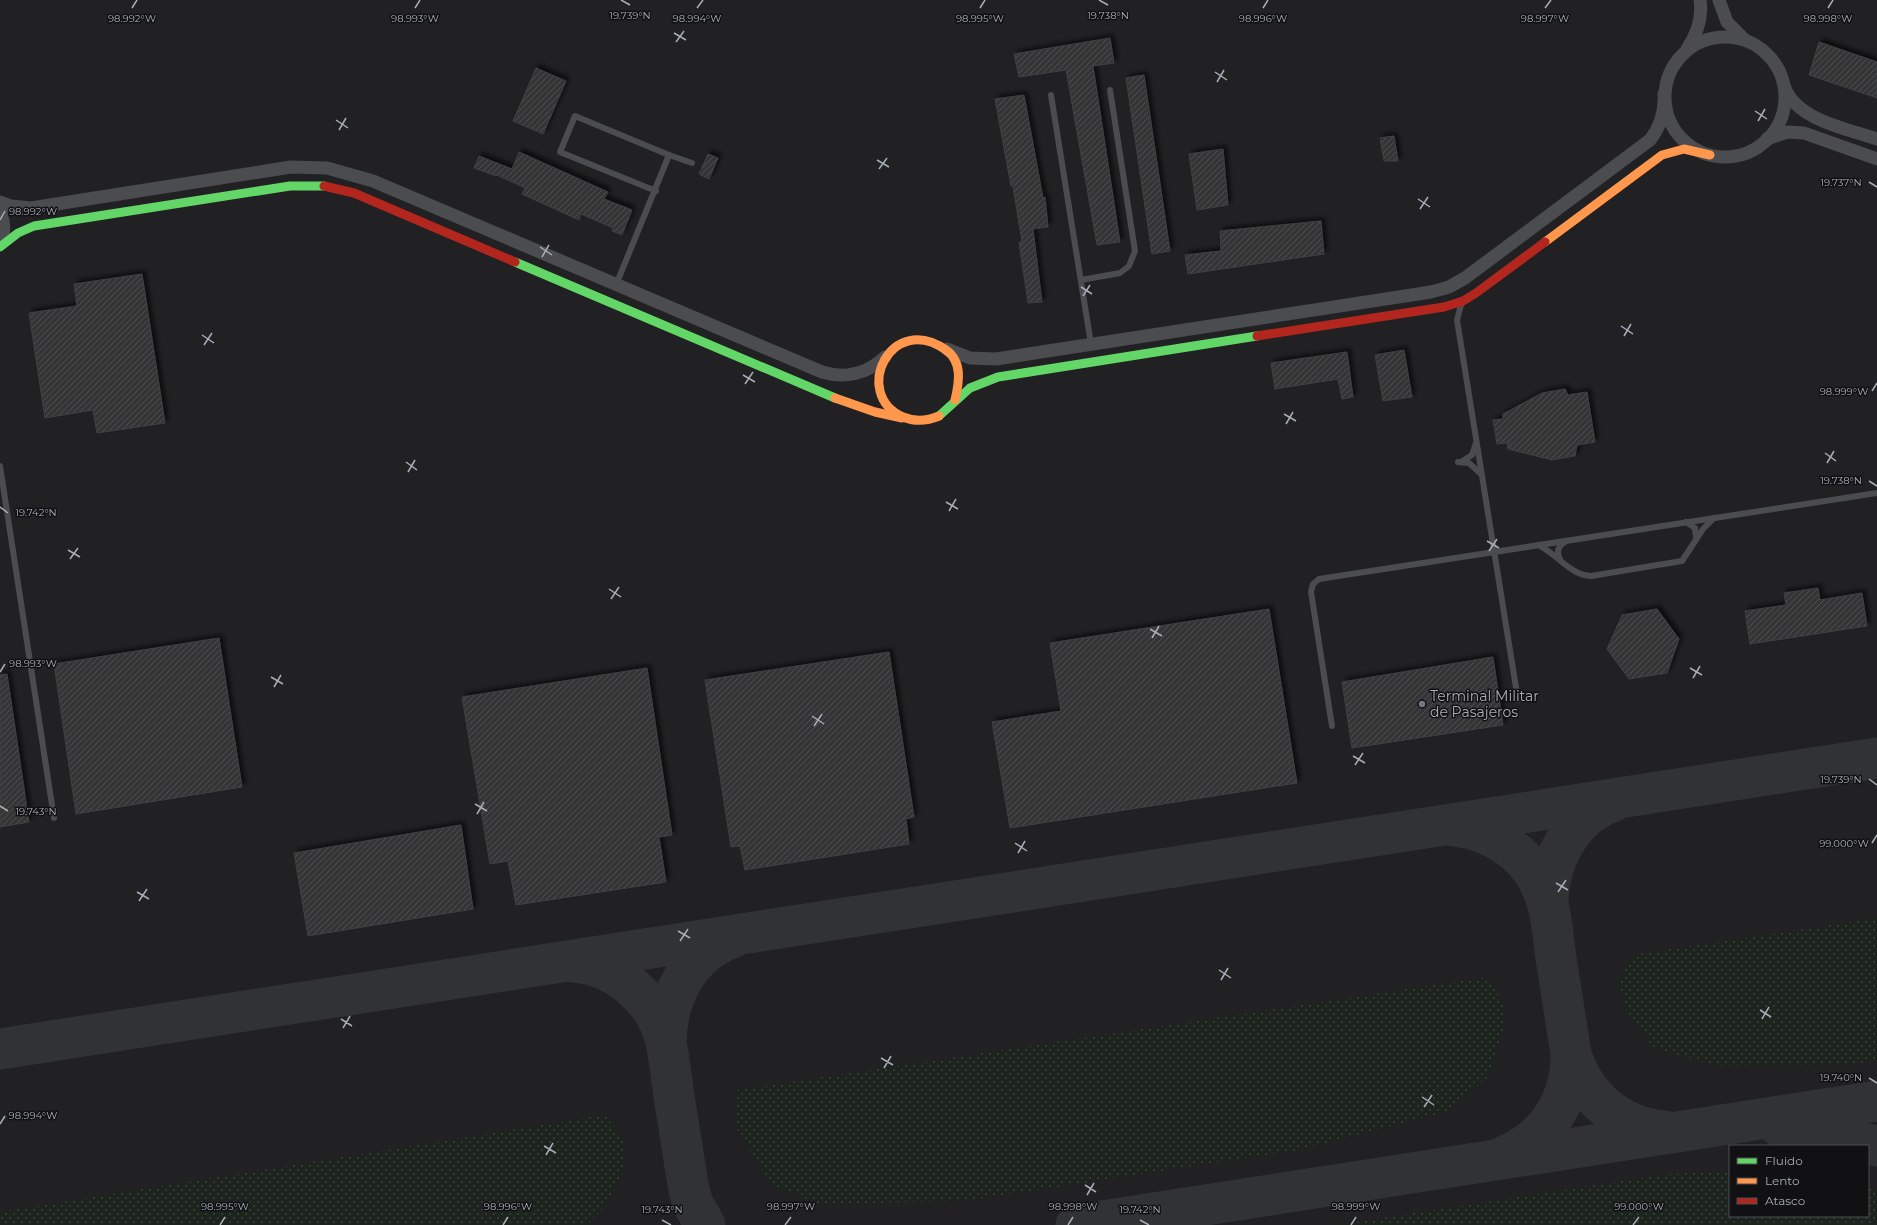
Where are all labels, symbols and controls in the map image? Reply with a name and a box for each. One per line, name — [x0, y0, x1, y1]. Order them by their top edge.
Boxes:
text: 19.739°N — [609, 9, 651, 22]
text: 19.738°N — [1087, 9, 1129, 22]
text: 98.992°W — [108, 12, 156, 25]
text: 98.993°W — [391, 12, 439, 25]
text: 98.994°W — [673, 12, 721, 25]
text: 98.995°W — [956, 12, 1004, 25]
text: 98.996°W — [1239, 12, 1287, 25]
text: 98.997°W — [1521, 12, 1569, 25]
text: 98.998°W — [1804, 12, 1852, 25]
text: 19.737°N — [1820, 176, 1862, 189]
text: 98.992°W — [9, 205, 57, 218]
text: 98.999°W — [1820, 385, 1868, 398]
text: 19.738°N — [1820, 474, 1862, 487]
text: 19.742°N — [15, 506, 57, 519]
text: 98.993°W — [9, 657, 57, 670]
place label: Terminal Militar de Pasajeros — [1430, 687, 1539, 721]
marker: Terminal Militar de Pasajeros — [1417, 699, 1427, 709]
text: 19.739°N — [1820, 773, 1862, 786]
text: 19.743°N — [15, 805, 57, 818]
text: 99.000°W — [1819, 837, 1869, 850]
text: 19.740°N — [1820, 1071, 1862, 1084]
text: 98.994°W — [9, 1109, 57, 1122]
legend — [1729, 1145, 1869, 1217]
text: Fluido — [1765, 1153, 1803, 1168]
text: Lento — [1765, 1173, 1800, 1188]
text: Atasco — [1765, 1193, 1805, 1208]
text: 98.995°W — [201, 1200, 249, 1213]
text: 98.996°W — [484, 1200, 532, 1213]
text: 98.997°W — [767, 1200, 815, 1213]
text: 98.998°W — [1049, 1200, 1097, 1213]
text: 98.999°W — [1332, 1200, 1380, 1213]
text: 99.000°W — [1614, 1200, 1664, 1213]
text: 19.743°N — [641, 1203, 683, 1216]
text: 19.742°N — [1119, 1203, 1161, 1216]

